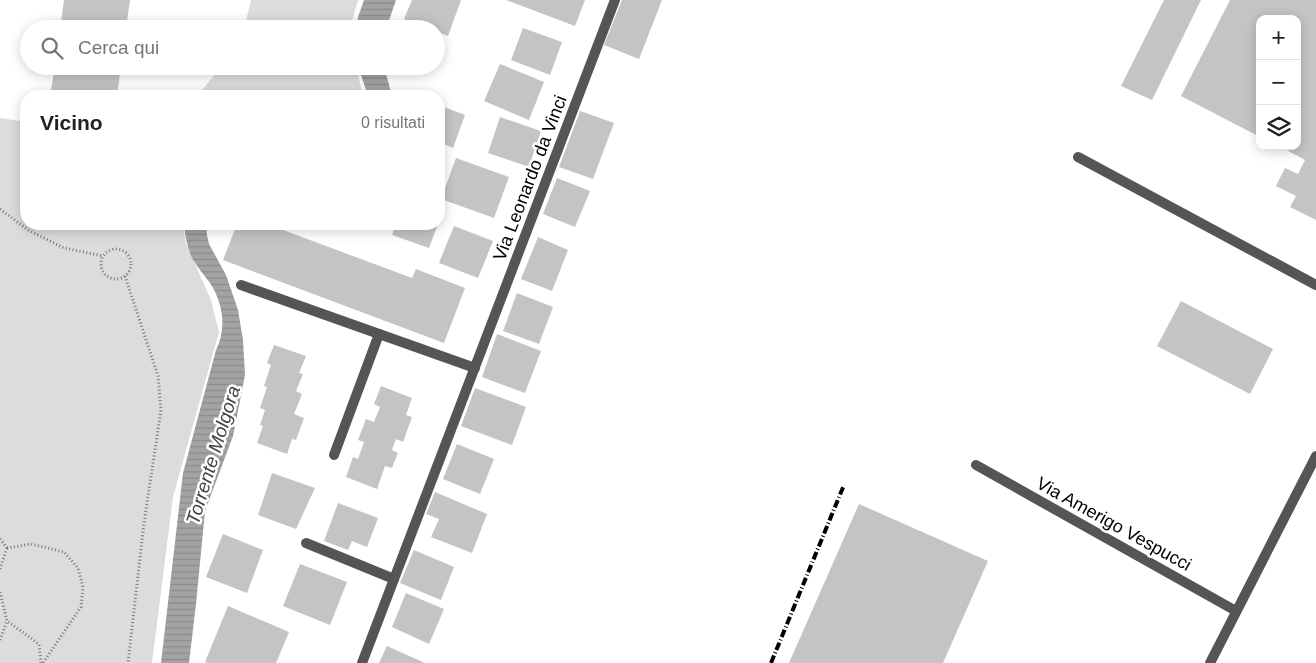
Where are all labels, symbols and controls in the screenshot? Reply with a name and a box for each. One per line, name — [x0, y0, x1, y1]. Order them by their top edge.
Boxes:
map controls — [1256, 15, 1301, 150]
button: + — [1256, 15, 1301, 60]
search box — [20, 20, 445, 75]
icon: search — [38, 34, 66, 62]
text: Cerca qui — [78, 37, 159, 58]
button: − — [1256, 60, 1301, 105]
street label: Via Leonardo da Vinci — [489, 93, 571, 263]
button: layers — [1256, 105, 1301, 150]
text: Vicino — [40, 111, 103, 134]
text: 0 risultati — [361, 114, 425, 131]
water label: Torrente Molgora — [182, 383, 244, 527]
street label: Via Amerigo Vespucci — [1033, 473, 1195, 575]

